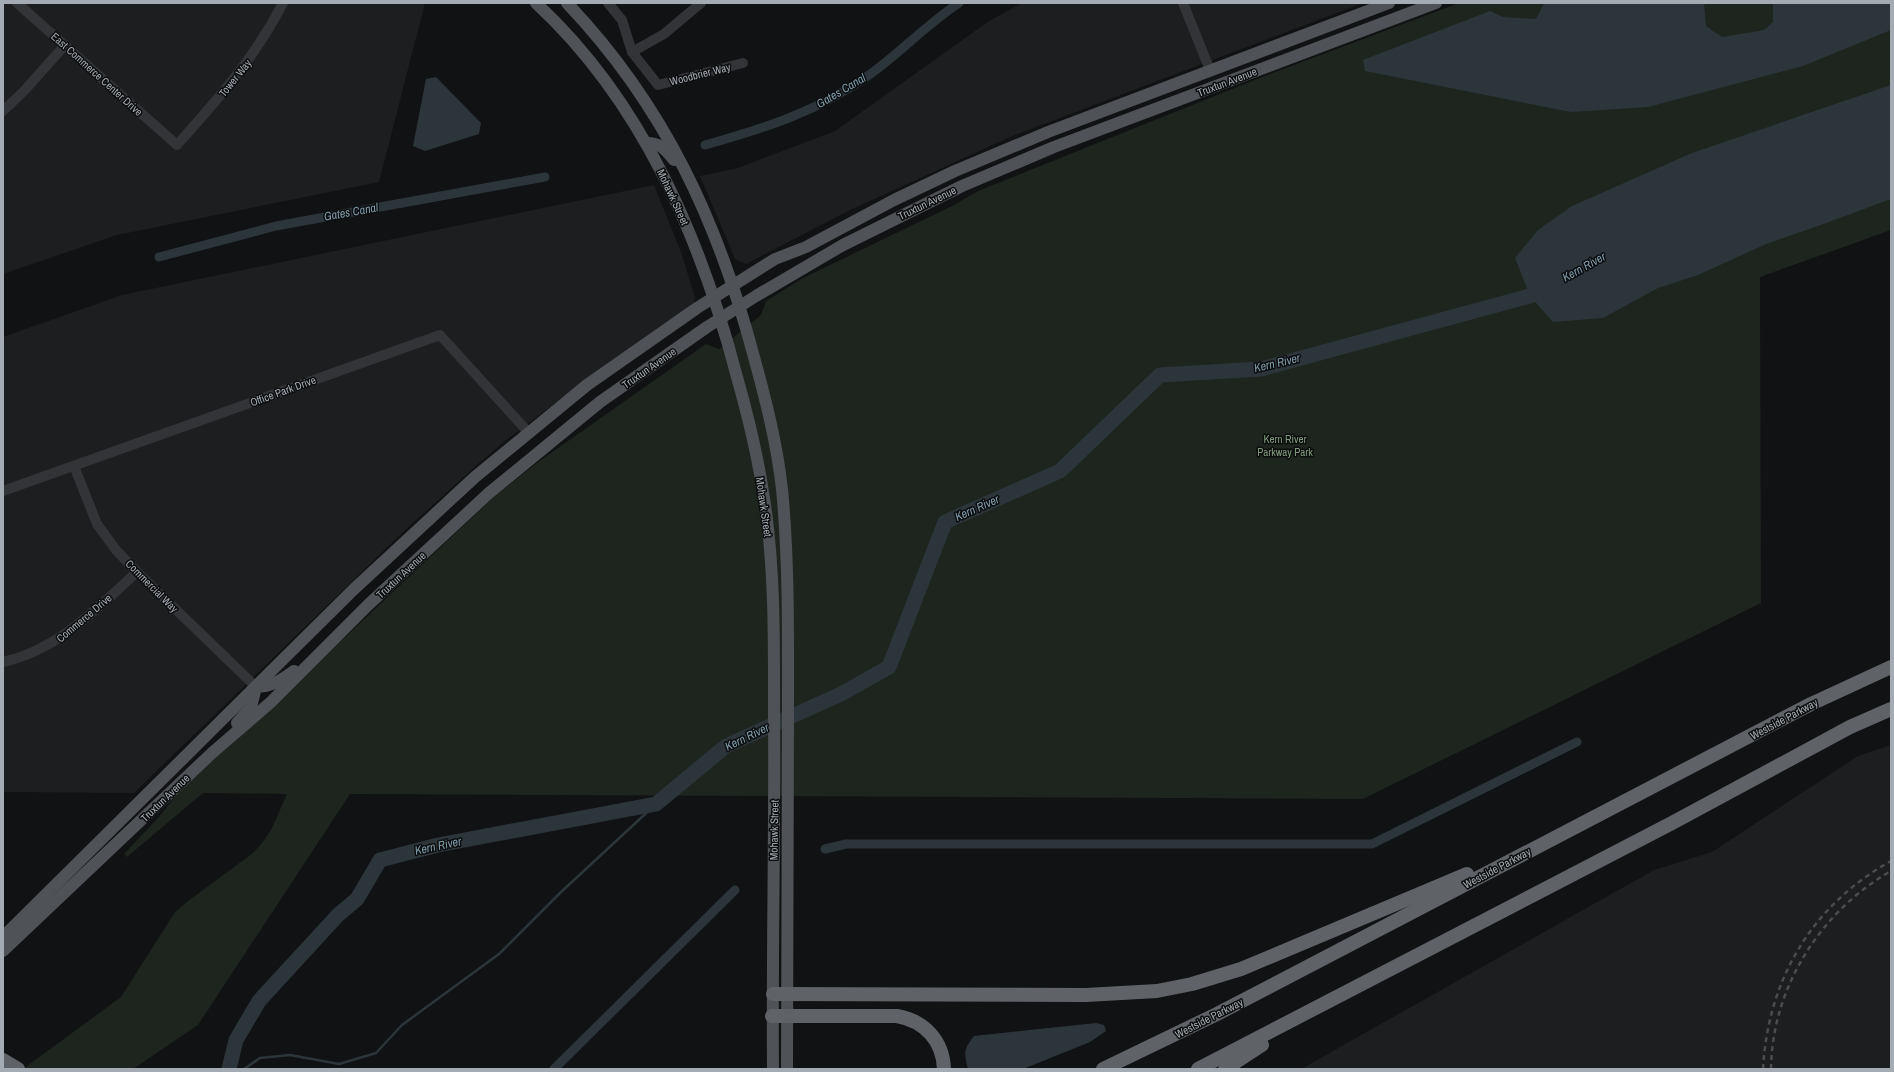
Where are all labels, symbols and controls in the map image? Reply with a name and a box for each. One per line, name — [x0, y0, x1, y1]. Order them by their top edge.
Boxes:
street label: East Commerce Center Drive — [48, 29, 146, 119]
street label: Tower Way — [216, 56, 255, 100]
street label: Woodbrier Way — [668, 60, 732, 88]
street label: Truxtun Avenue — [1195, 64, 1259, 100]
water label: Gates Canal — [813, 70, 869, 112]
street label: Mohawk Street — [654, 167, 692, 228]
street label: Truxtun Avenue — [896, 183, 958, 223]
water label: Gates Canal — [323, 199, 380, 225]
water label: Kern River — [1560, 248, 1609, 285]
street label: Truxtun Avenue — [619, 344, 679, 392]
water label: Kern River — [1252, 350, 1302, 376]
street label: Office Park Drive — [248, 373, 318, 409]
park label: Kern River Parkway Park — [1257, 432, 1313, 459]
street label: Mohawk Street — [753, 476, 775, 538]
water label: Kern River — [952, 491, 1002, 525]
street label: Truxtun Avenue — [373, 548, 429, 602]
street label: Commercial Way — [123, 557, 182, 616]
street label: Commerce Drive — [53, 591, 115, 645]
street label: Westside Parkway — [1748, 695, 1821, 743]
water label: Kern River — [722, 719, 772, 754]
street label: Truxtun Avenue — [138, 771, 192, 825]
street label: Mohawk Street — [766, 799, 782, 860]
water label: Kern River — [413, 833, 463, 859]
street label: Westside Parkway — [1461, 844, 1534, 892]
street label: Westside Parkway — [1173, 995, 1246, 1041]

